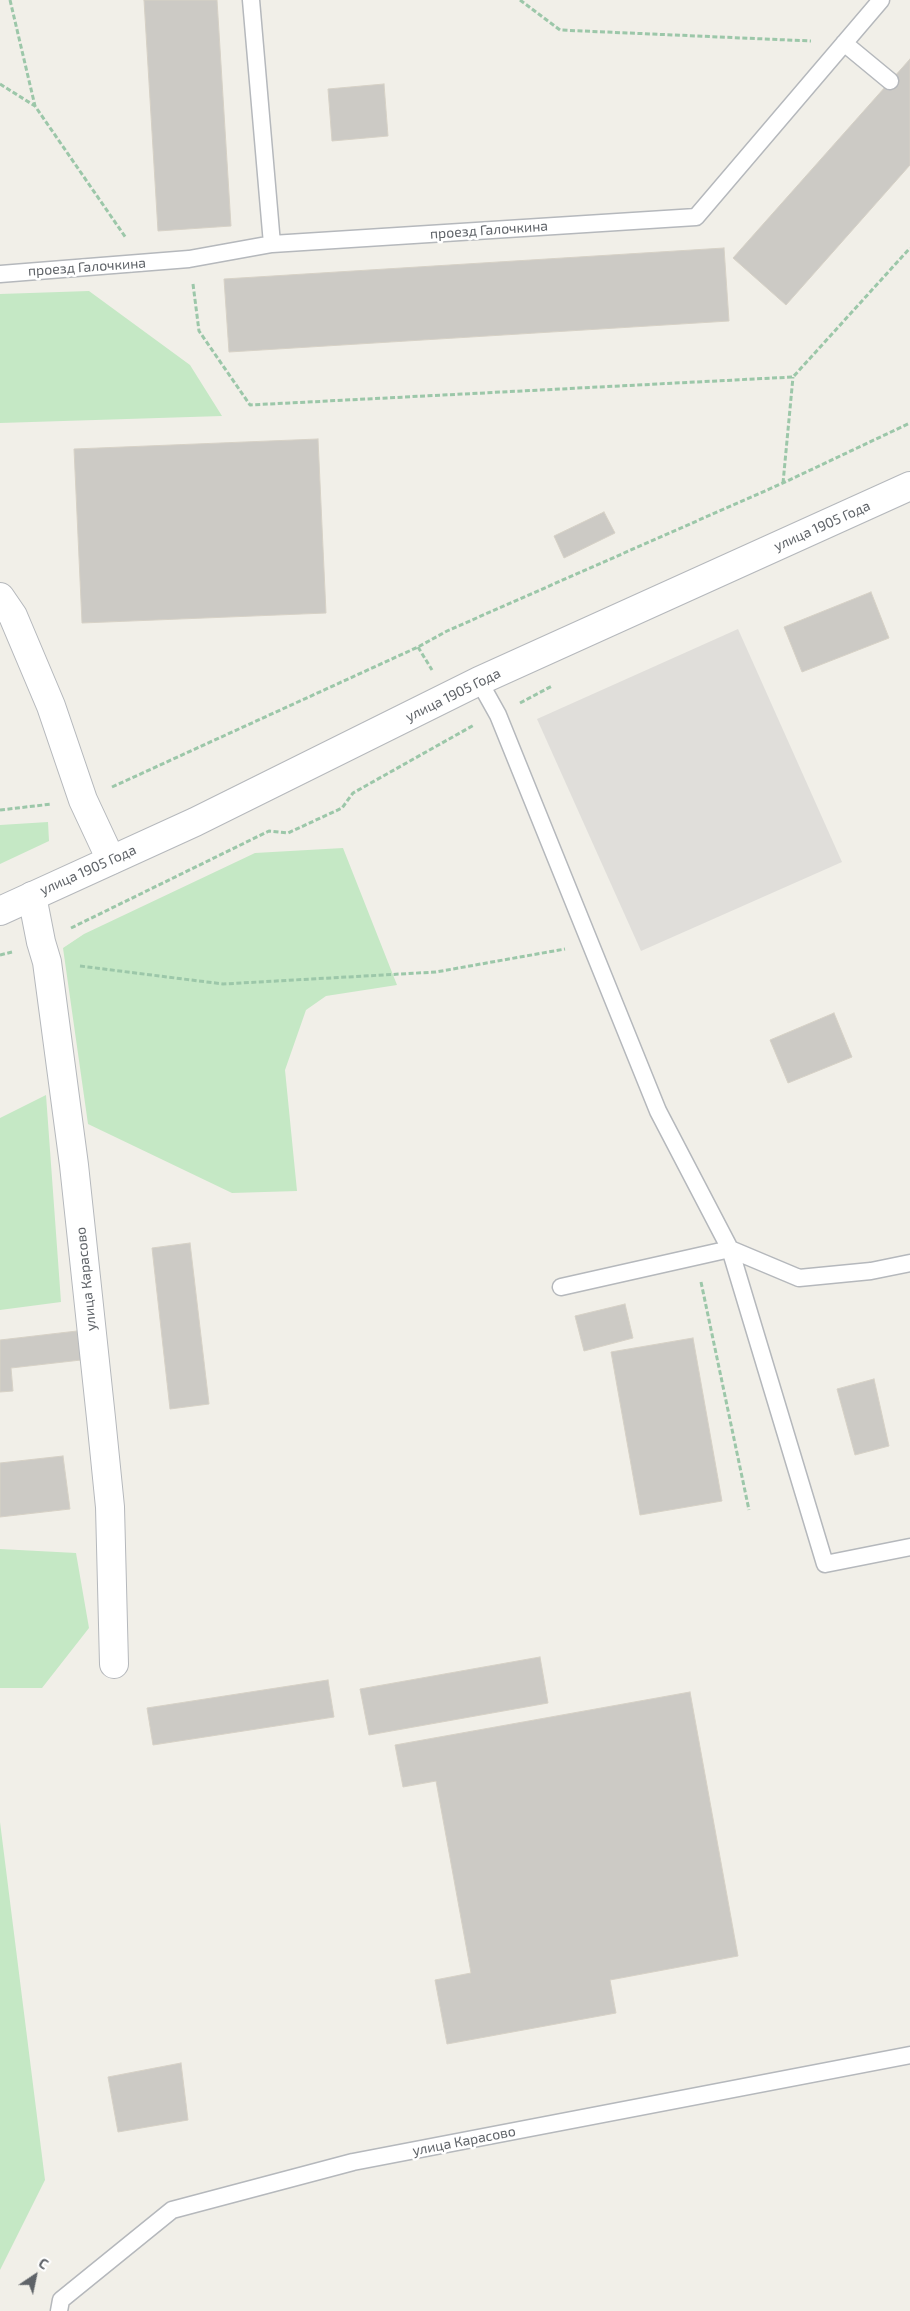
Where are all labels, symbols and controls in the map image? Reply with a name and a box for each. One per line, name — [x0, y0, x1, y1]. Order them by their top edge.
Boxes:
street label: проезд Галочкина — [429, 217, 549, 243]
street label: проезд Галочкина — [27, 254, 147, 280]
street label: улица 1905 Года — [771, 497, 873, 555]
street label: улица 1905 Года — [403, 665, 503, 725]
street label: улица 1905 Года — [37, 841, 139, 899]
street label: улица Карасово — [72, 1226, 100, 1332]
street label: улица Карасово — [411, 2123, 517, 2159]
north arrow — [10, 2251, 60, 2301]
text: С — [35, 2254, 52, 2272]

